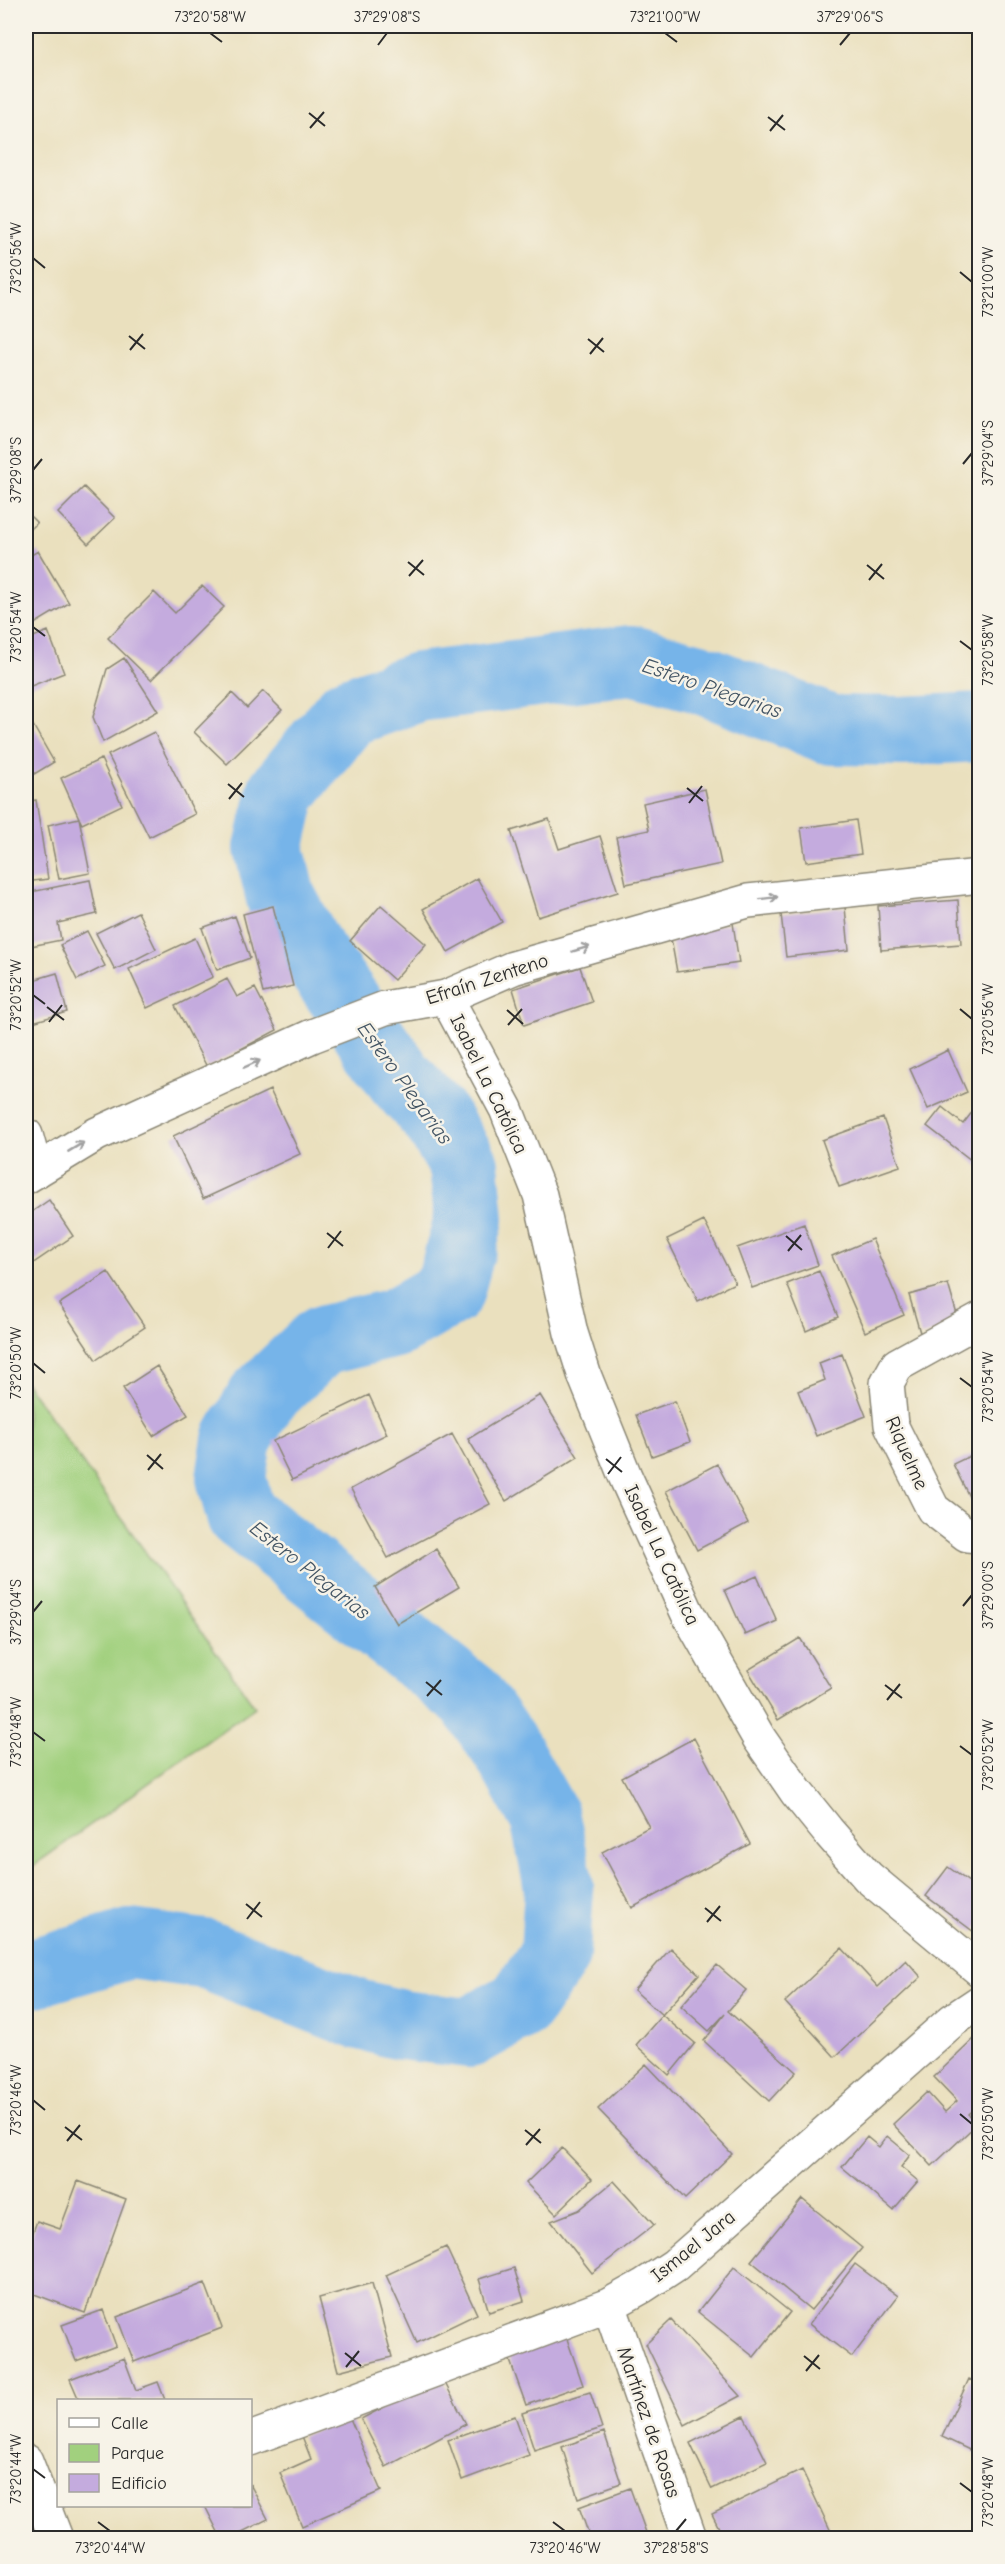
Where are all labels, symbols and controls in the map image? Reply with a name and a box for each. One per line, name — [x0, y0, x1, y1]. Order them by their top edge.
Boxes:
text: 73°20'58"W — [174, 8, 246, 26]
text: 37°29'08"S — [354, 8, 420, 26]
text: 73°21'00"W — [630, 8, 700, 26]
text: 37°29'06"S — [817, 8, 883, 26]
text: 73°20'56"W — [7, 222, 25, 294]
text: 73°21'00"W — [979, 247, 997, 317]
text: 37°29'04"S — [979, 420, 997, 486]
text: 37°29'08"S — [7, 437, 25, 503]
text: 73°20'54"W — [7, 592, 25, 662]
text: 73°20'58"W — [979, 614, 997, 686]
water label: Estero Plegarias — [639, 653, 785, 723]
one-way arrow — [758, 893, 778, 904]
one-way arrow — [571, 943, 590, 954]
street label: Efraín Zenteno — [423, 948, 551, 1010]
text: 73°20'52"W — [7, 959, 25, 1031]
text: 73°20'56"W — [979, 983, 997, 1055]
street label: Isabel La Católica — [445, 1011, 533, 1157]
water label: Estero Plegarias — [353, 1017, 458, 1149]
one-way arrow — [242, 1057, 260, 1069]
one-way arrow — [67, 1141, 84, 1154]
text: 73°20'50"W — [7, 1327, 25, 1399]
text: 73°20'54"W — [979, 1352, 997, 1422]
street label: Riquelme — [881, 1413, 933, 1493]
street label: Isabel La Católica — [619, 1481, 705, 1629]
water label: Estero Plegarias — [245, 1516, 375, 1624]
text: 37°29'00"S — [979, 1561, 997, 1629]
text: 37°29'04"S — [7, 1579, 25, 1645]
text: 73°20'48"W — [7, 1697, 25, 1767]
text: 73°20'52"W — [979, 1719, 997, 1791]
text: 73°20'46"W — [7, 2065, 25, 2135]
text: 73°20'50"W — [979, 2088, 997, 2160]
street label: Ismael Jara — [646, 2205, 740, 2287]
street label: Martínez de Rosas — [612, 2344, 686, 2500]
legend — [57, 2399, 252, 2507]
text: Calle — [111, 2413, 148, 2434]
text: 73°20'44"W — [7, 2434, 25, 2504]
text: Parque — [111, 2443, 164, 2464]
text: 73°20'48"W — [979, 2457, 997, 2527]
text: Edificio — [111, 2473, 167, 2494]
text: 73°20'44"W — [75, 2539, 145, 2557]
text: 73°20'46"W — [530, 2539, 600, 2557]
text: 37°28'58"S — [643, 2539, 709, 2557]

